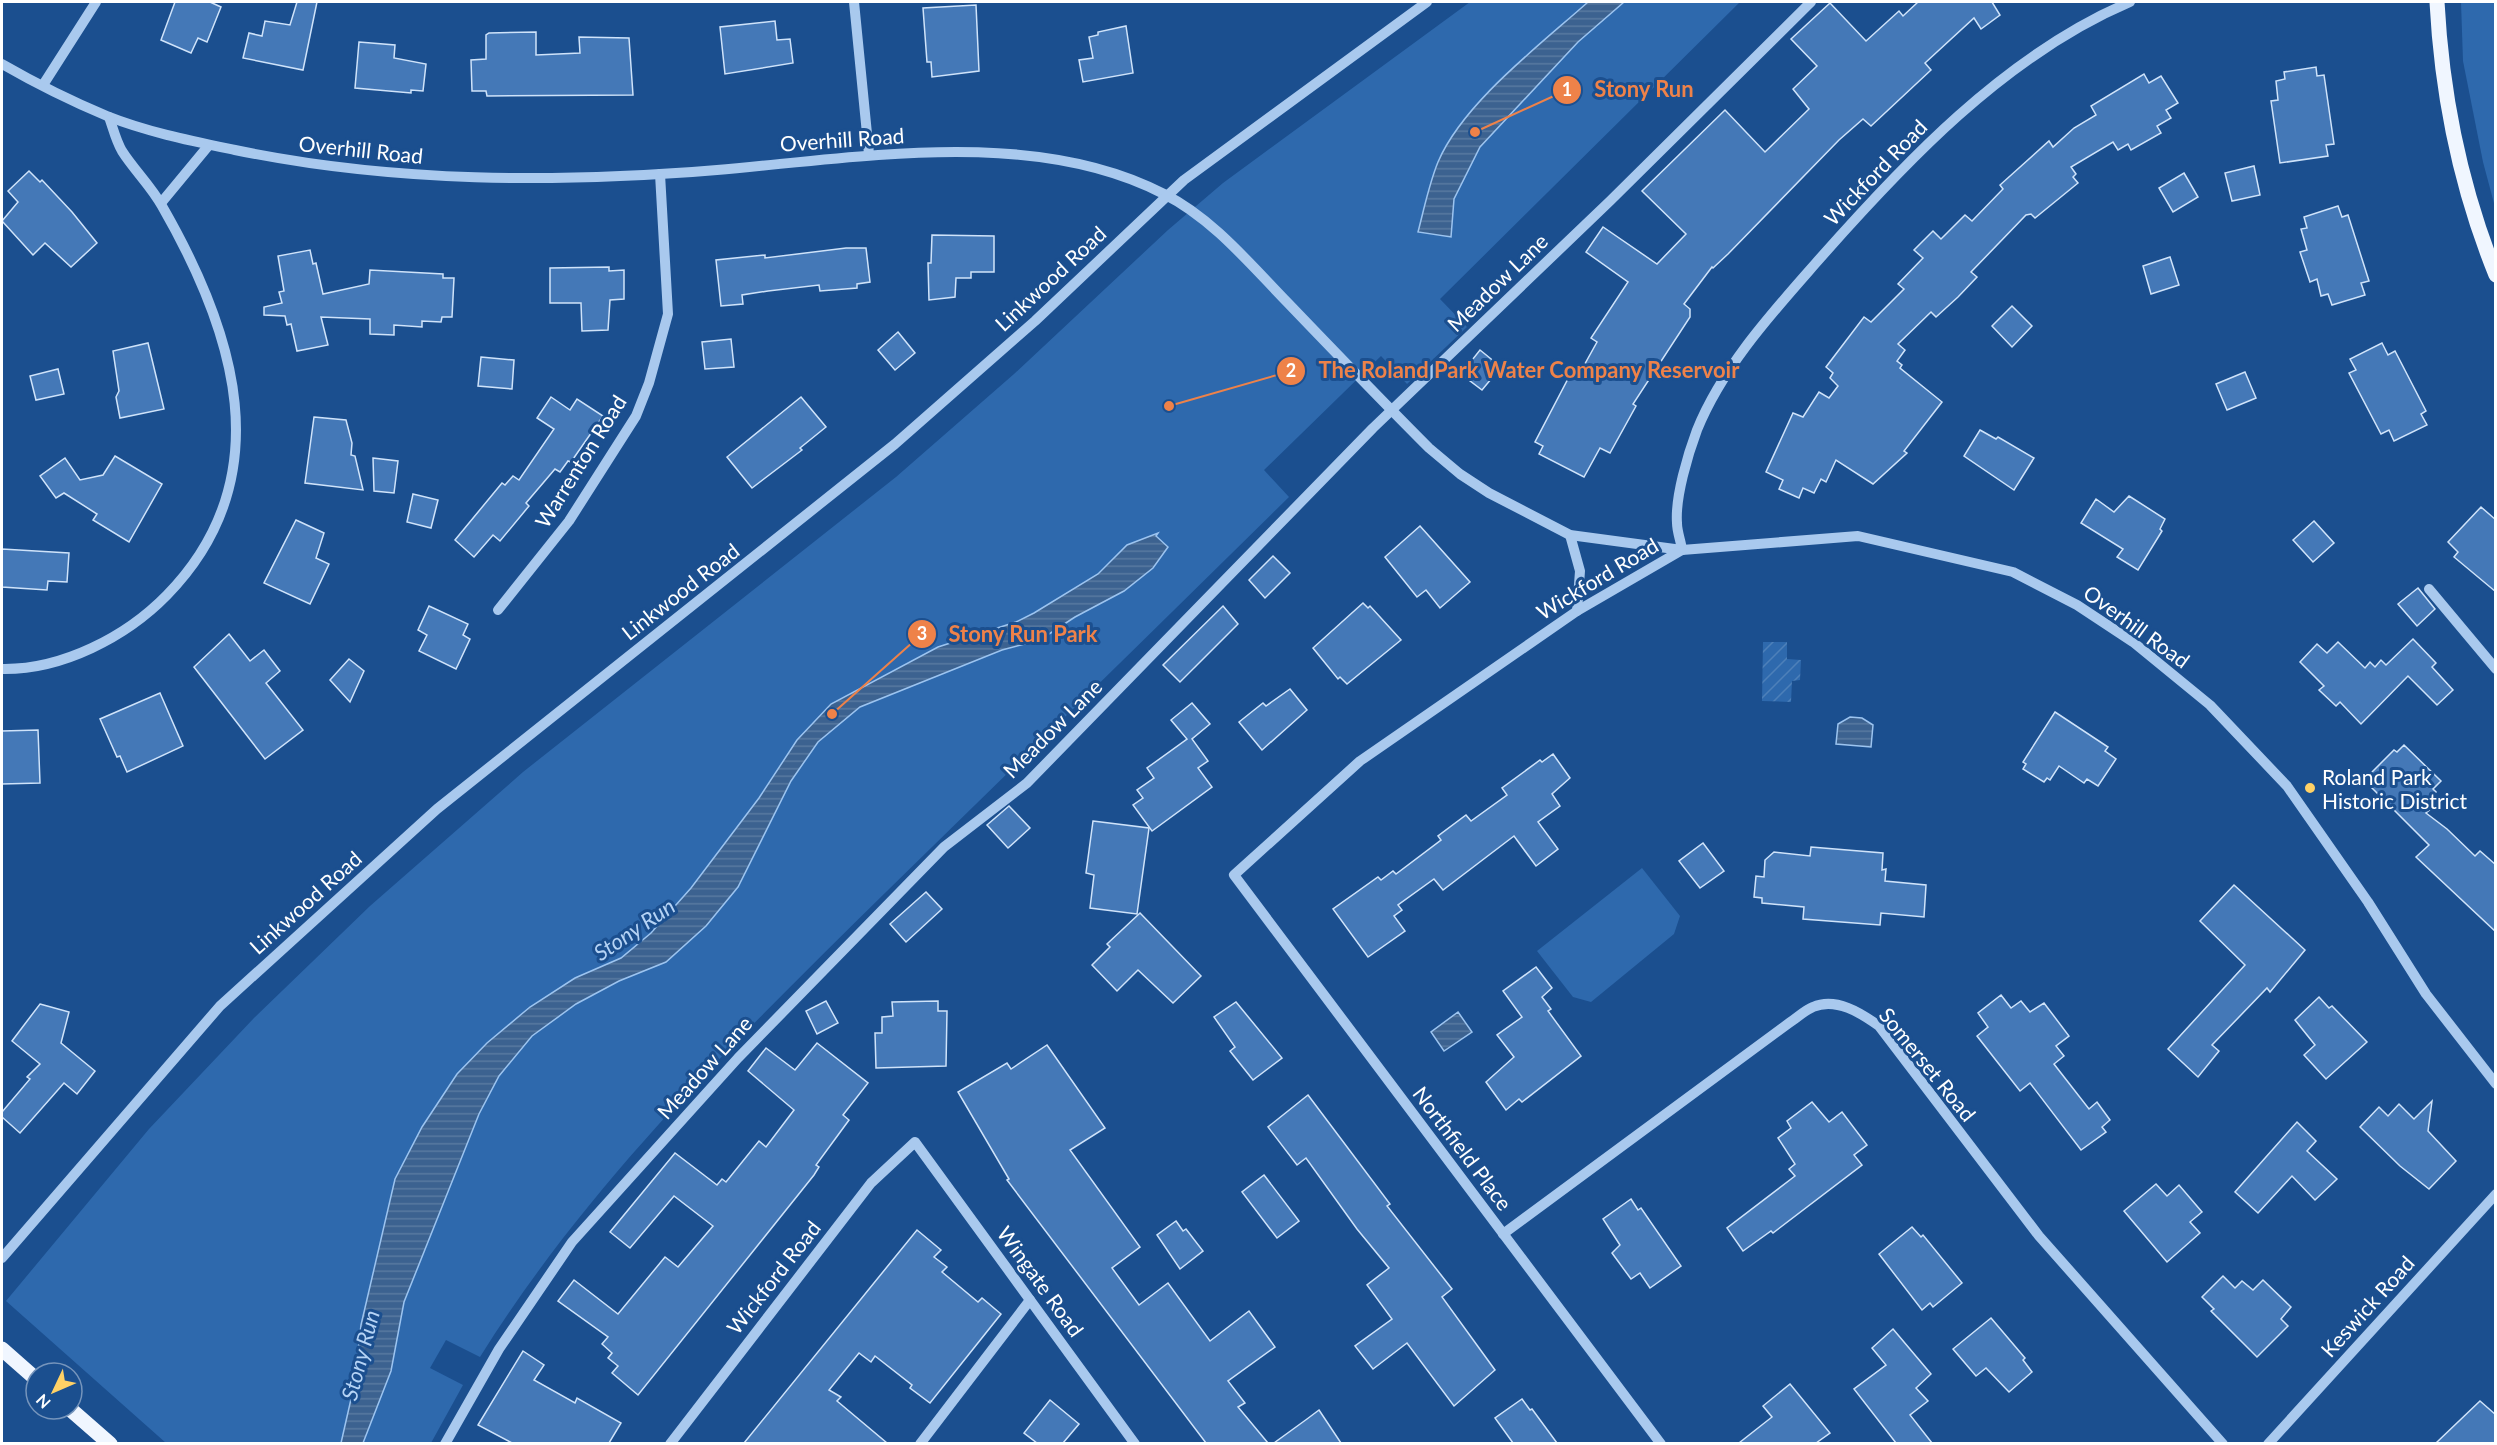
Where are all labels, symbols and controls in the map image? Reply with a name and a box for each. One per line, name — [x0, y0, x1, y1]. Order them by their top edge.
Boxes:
callout: Stony Run — [1552, 70, 1705, 110]
text: Stony Run — [1594, 75, 1694, 102]
text: 1 — [1562, 78, 1572, 100]
street label: Wickford Road — [1818, 114, 1932, 230]
street label: Overhill Road — [779, 122, 905, 156]
street label: Overhill Road — [298, 130, 424, 168]
street label: Linkwood Road — [990, 220, 1110, 336]
street label: Meadow Lane — [1442, 228, 1552, 336]
callout: The Roland Park Water Company Reservoir — [1276, 351, 1752, 391]
text: The Roland Park Water Company Reservoir — [1319, 356, 1740, 383]
text: 2 — [1286, 359, 1296, 381]
street label: Warrenton Road — [529, 390, 631, 532]
street label: Wickford Road — [1532, 532, 1662, 624]
street label: Linkwood Road — [616, 537, 744, 645]
street label: Overhill Road — [2079, 579, 2195, 673]
callout: Stony Run Park — [907, 614, 1110, 654]
text: Stony Run Park — [948, 620, 1098, 647]
text: 3 — [917, 622, 927, 644]
street label: Meadow Lane — [997, 673, 1107, 783]
place label: Roland Park Historic District — [2322, 764, 2468, 813]
marker: Roland Park Historic District — [2303, 781, 2317, 795]
street label: Linkwood Road — [244, 845, 366, 959]
water label: Stony Run — [588, 892, 680, 966]
street label: Somerset Road — [1875, 1002, 1981, 1126]
street label: Meadow Lane — [651, 1010, 757, 1124]
street label: Northfield Place — [1408, 1081, 1518, 1215]
street label: Wickford Road — [721, 1215, 825, 1339]
street label: Wingate Road — [993, 1221, 1089, 1341]
street label: Keswick Road — [2315, 1250, 2419, 1362]
water label: Stony Run — [335, 1307, 385, 1403]
north arrow — [24, 1361, 84, 1421]
text: N — [32, 1391, 54, 1413]

